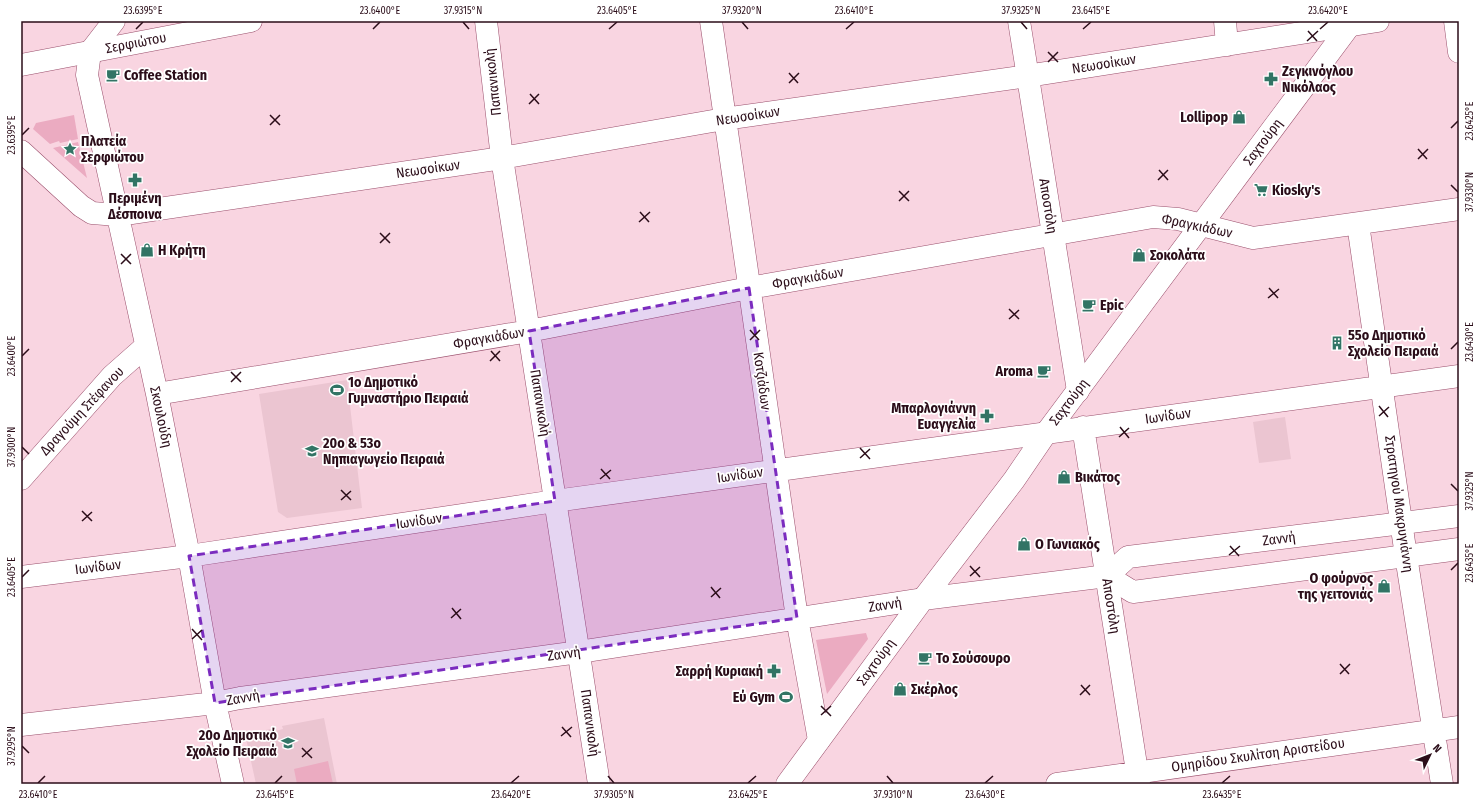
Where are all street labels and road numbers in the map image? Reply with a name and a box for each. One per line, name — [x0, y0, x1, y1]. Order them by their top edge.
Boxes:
street label: Σερφιώτου — [104, 29, 168, 57]
street label: Παπανικολή — [481, 47, 505, 117]
street label: Νεωσοίκων — [1071, 51, 1137, 77]
street label: Νεωσοίκων — [715, 103, 781, 129]
street label: Σαχτούρη — [1240, 115, 1286, 169]
street label: Νεωσοίκων — [395, 156, 461, 182]
street label: Αποστόλη — [1035, 177, 1061, 235]
street label: Φραγκιάδων — [1160, 210, 1234, 242]
street label: Φραγκιάδων — [771, 263, 845, 293]
street label: Φραγκιάδων — [452, 323, 526, 353]
street label: Κοτζιάδων — [750, 351, 774, 411]
street label: Δραγούμη Στέφανου — [36, 363, 128, 459]
street label: Παπανικολή — [526, 368, 554, 438]
street label: Σαχτούρη — [1046, 375, 1092, 429]
street label: Σκουλούδη — [146, 385, 176, 449]
street label: Ιωνίδων — [1144, 404, 1192, 428]
street label: Στρατηγού Μακρυγιάννη — [1381, 434, 1417, 574]
street label: Ιωνίδων — [716, 463, 764, 487]
street label: Ιωνίδων — [395, 509, 443, 533]
street label: Ζαννή — [1261, 529, 1297, 549]
street label: Ιωνίδων — [74, 556, 122, 578]
street label: Αποστόλη — [1098, 577, 1124, 635]
street label: Ζαννή — [867, 594, 903, 616]
street label: Σαχτούρη — [853, 635, 899, 689]
street label: Ζαννή — [546, 643, 582, 665]
street label: Ζαννή — [225, 687, 261, 709]
street label: Παπανικολή — [577, 688, 603, 758]
street label: Ομηρίδου Σκυλίτση Αριστείδου — [1170, 734, 1346, 776]

